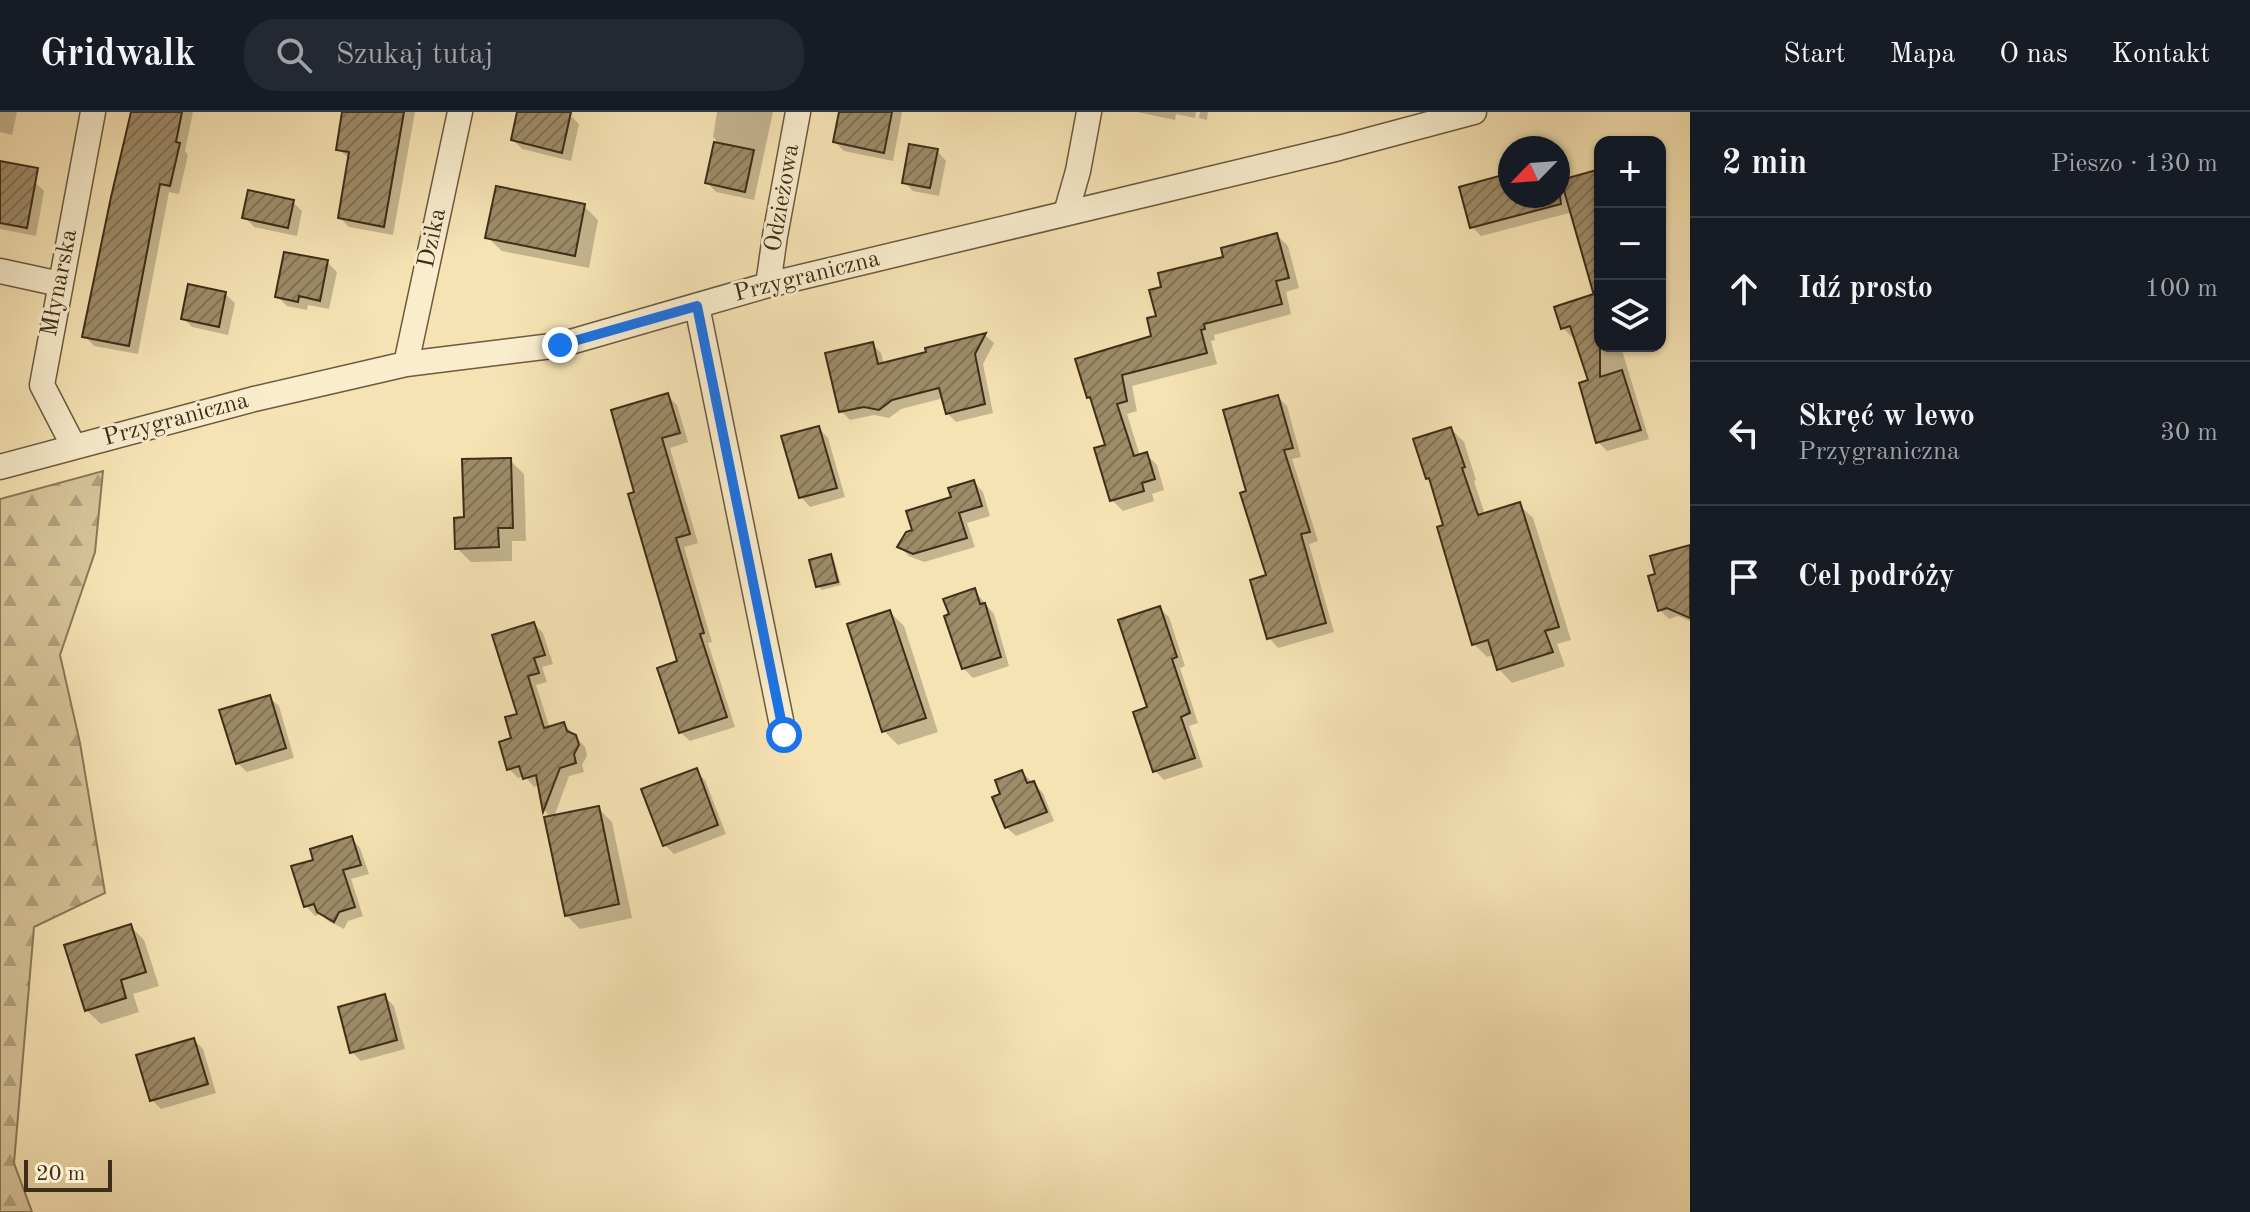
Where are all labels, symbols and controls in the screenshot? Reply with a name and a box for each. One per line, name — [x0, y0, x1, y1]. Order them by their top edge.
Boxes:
search box — [244, 19, 804, 91]
icon: search — [272, 33, 316, 77]
text: Gridwalk — [40, 36, 196, 74]
text: Szukaj tutaj — [336, 40, 493, 70]
text: Start — [1783, 41, 1846, 69]
text: Mapa — [1890, 41, 1955, 69]
text: O nas — [1999, 41, 2068, 69]
text: Kontakt — [2112, 41, 2210, 69]
north arrow — [1498, 136, 1570, 208]
map controls — [1594, 136, 1666, 352]
button: + — [1594, 136, 1666, 208]
street label: Odzieżowa — [762, 142, 804, 254]
text: 2 min — [1722, 147, 1807, 181]
text: Pieszo · 130 m — [2051, 151, 2218, 177]
street label: Dzika — [415, 206, 451, 270]
button: − — [1594, 208, 1666, 280]
street label: Młynarska — [38, 227, 82, 339]
street label: Przygraniczna — [732, 247, 883, 307]
icon: ahead — [1722, 267, 1766, 311]
text: Idź prosto — [1798, 274, 1933, 304]
text: 100 m — [2145, 276, 2218, 302]
button: layers — [1594, 280, 1666, 352]
route end — [542, 327, 578, 363]
street label: Przygraniczna — [101, 389, 251, 451]
text: Skręć w lewo — [1798, 402, 1975, 432]
icon: left — [1722, 411, 1766, 455]
text: 30 m — [2160, 420, 2218, 446]
text: Przygraniczna — [1798, 439, 1960, 465]
icon: arrive — [1722, 555, 1766, 599]
text: Cel podróży — [1798, 562, 1955, 592]
route start — [766, 717, 802, 753]
scale bar — [24, 1156, 112, 1192]
text: 20 m — [36, 1163, 85, 1185]

